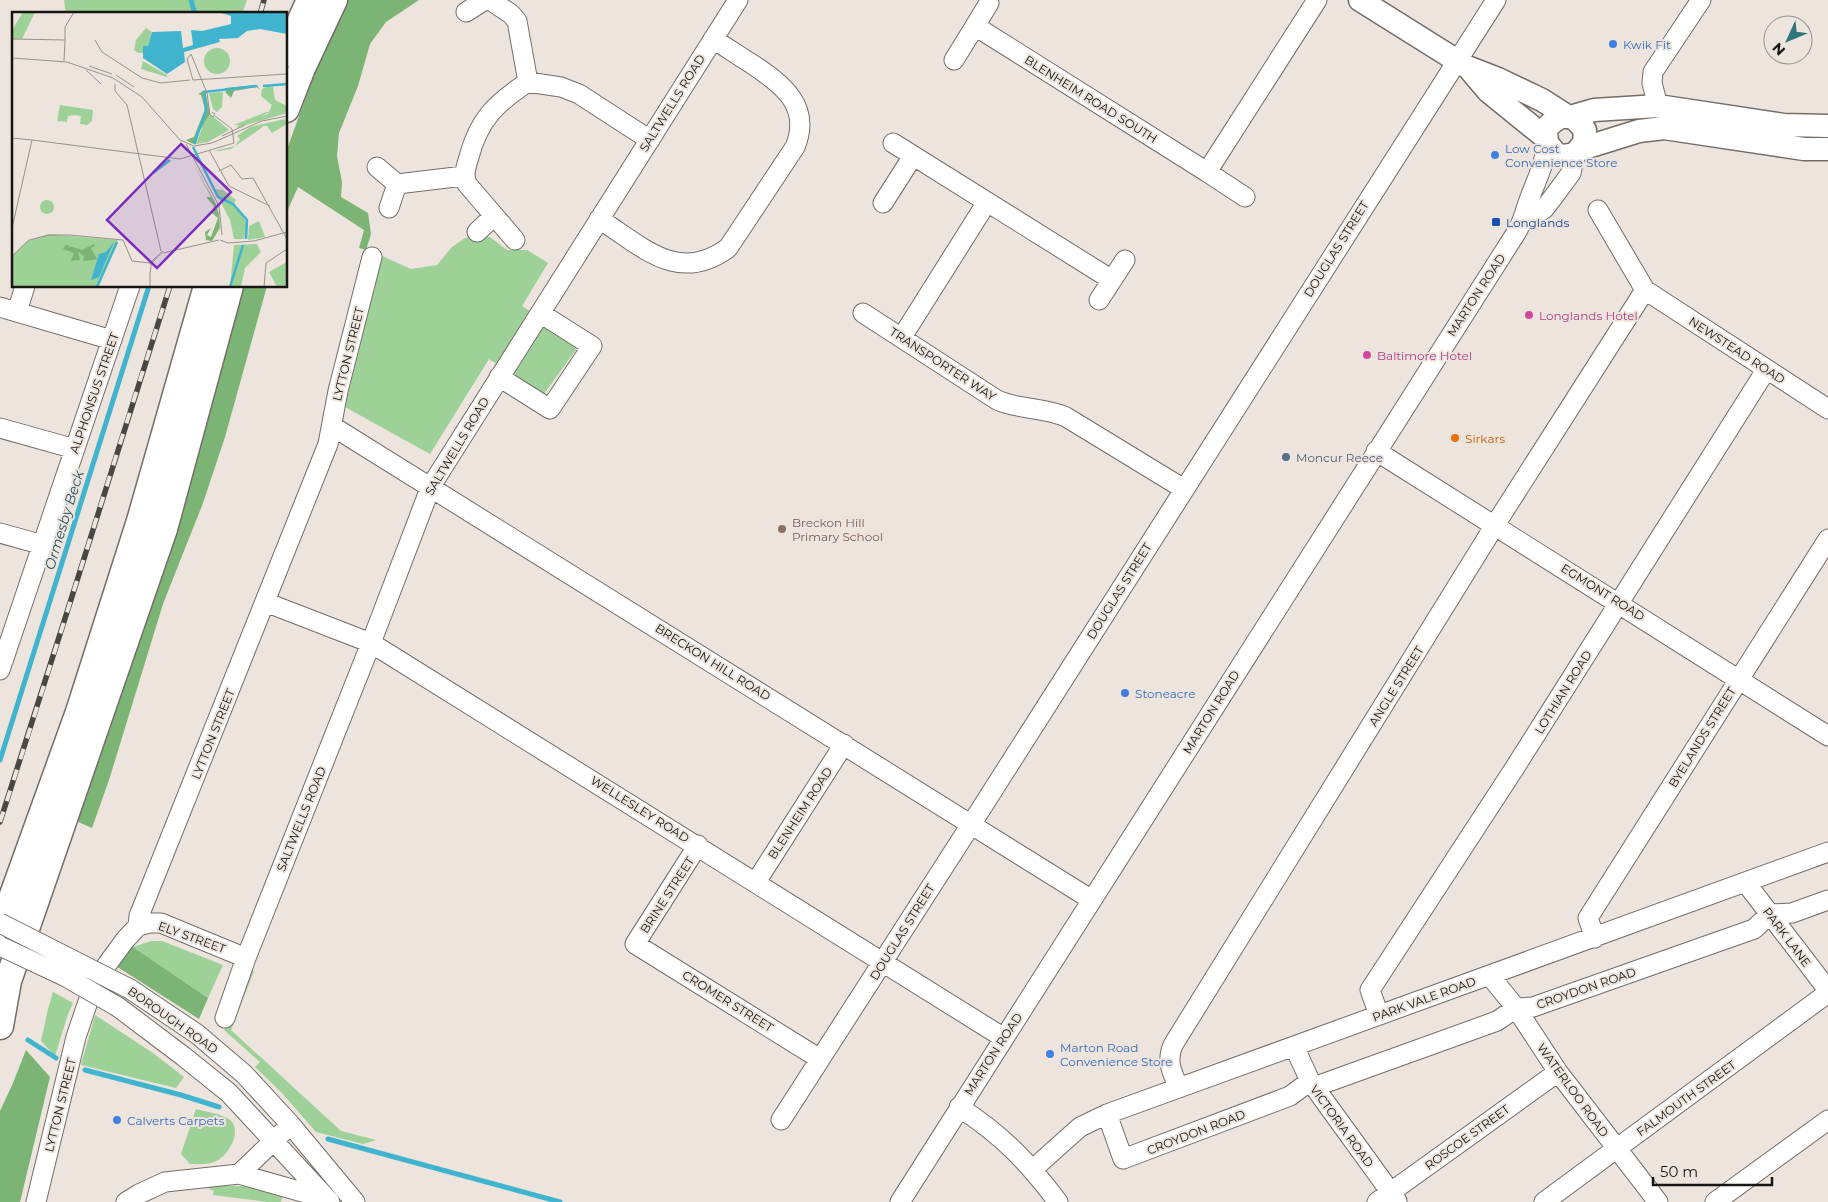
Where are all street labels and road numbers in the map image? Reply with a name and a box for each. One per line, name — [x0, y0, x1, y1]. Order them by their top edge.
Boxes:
street label: SALTWELLS ROAD — [636, 52, 708, 154]
street label: BLENHEIM ROAD SOUTH — [1022, 52, 1160, 146]
street label: DOUGLAS STREET — [1300, 198, 1372, 300]
street label: MARTON ROAD — [1444, 251, 1508, 339]
street label: LYTTON STREET — [329, 305, 367, 403]
street label: NEWSTEAD ROAD — [1686, 313, 1788, 387]
street label: TRANSPORTER WAY — [887, 324, 999, 404]
street label: ALPHONSUS STREET — [66, 330, 122, 455]
street label: SALTWELLS ROAD — [422, 394, 492, 498]
street label: DOUGLAS STREET — [1083, 540, 1155, 642]
street label: EGMONT ROAD — [1558, 560, 1648, 624]
street label: BRECKON HILL ROAD — [653, 620, 773, 704]
street label: ANGLE STREET — [1365, 643, 1427, 729]
street label: LOTHIAN ROAD — [1531, 647, 1595, 737]
street label: MARTON ROAD — [1179, 667, 1243, 756]
street label: BYELANDS STREET — [1665, 684, 1739, 790]
street label: LYTTON STREET — [188, 686, 238, 781]
street label: SALTWELLS ROAD — [273, 764, 329, 874]
street label: BLENHEIM ROAD — [765, 764, 835, 862]
street label: WELLESLEY ROAD — [588, 773, 692, 846]
street label: BRINE STREET — [637, 854, 697, 936]
street label: DOUGLAS STREET — [866, 881, 938, 983]
street label: PARK LANE — [1760, 904, 1814, 970]
street label: ELY STREET — [156, 918, 228, 956]
street label: CROYDON ROAD — [1534, 964, 1638, 1012]
street label: CROMER STREET — [680, 967, 776, 1035]
street label: PARK VALE ROAD — [1370, 973, 1478, 1025]
street label: BOROUGH ROAD — [125, 983, 221, 1057]
street label: MARTON ROAD — [961, 1010, 1025, 1098]
street label: WATERLOO ROAD — [1534, 1040, 1612, 1140]
street label: LYTTON STREET — [41, 1056, 79, 1154]
street label: FALMOUTH STREET — [1633, 1057, 1739, 1139]
street label: VICTORIA ROAD — [1307, 1082, 1377, 1170]
street label: ROSCOE STREET — [1422, 1101, 1512, 1173]
street label: CROYDON ROAD — [1145, 1106, 1247, 1158]

